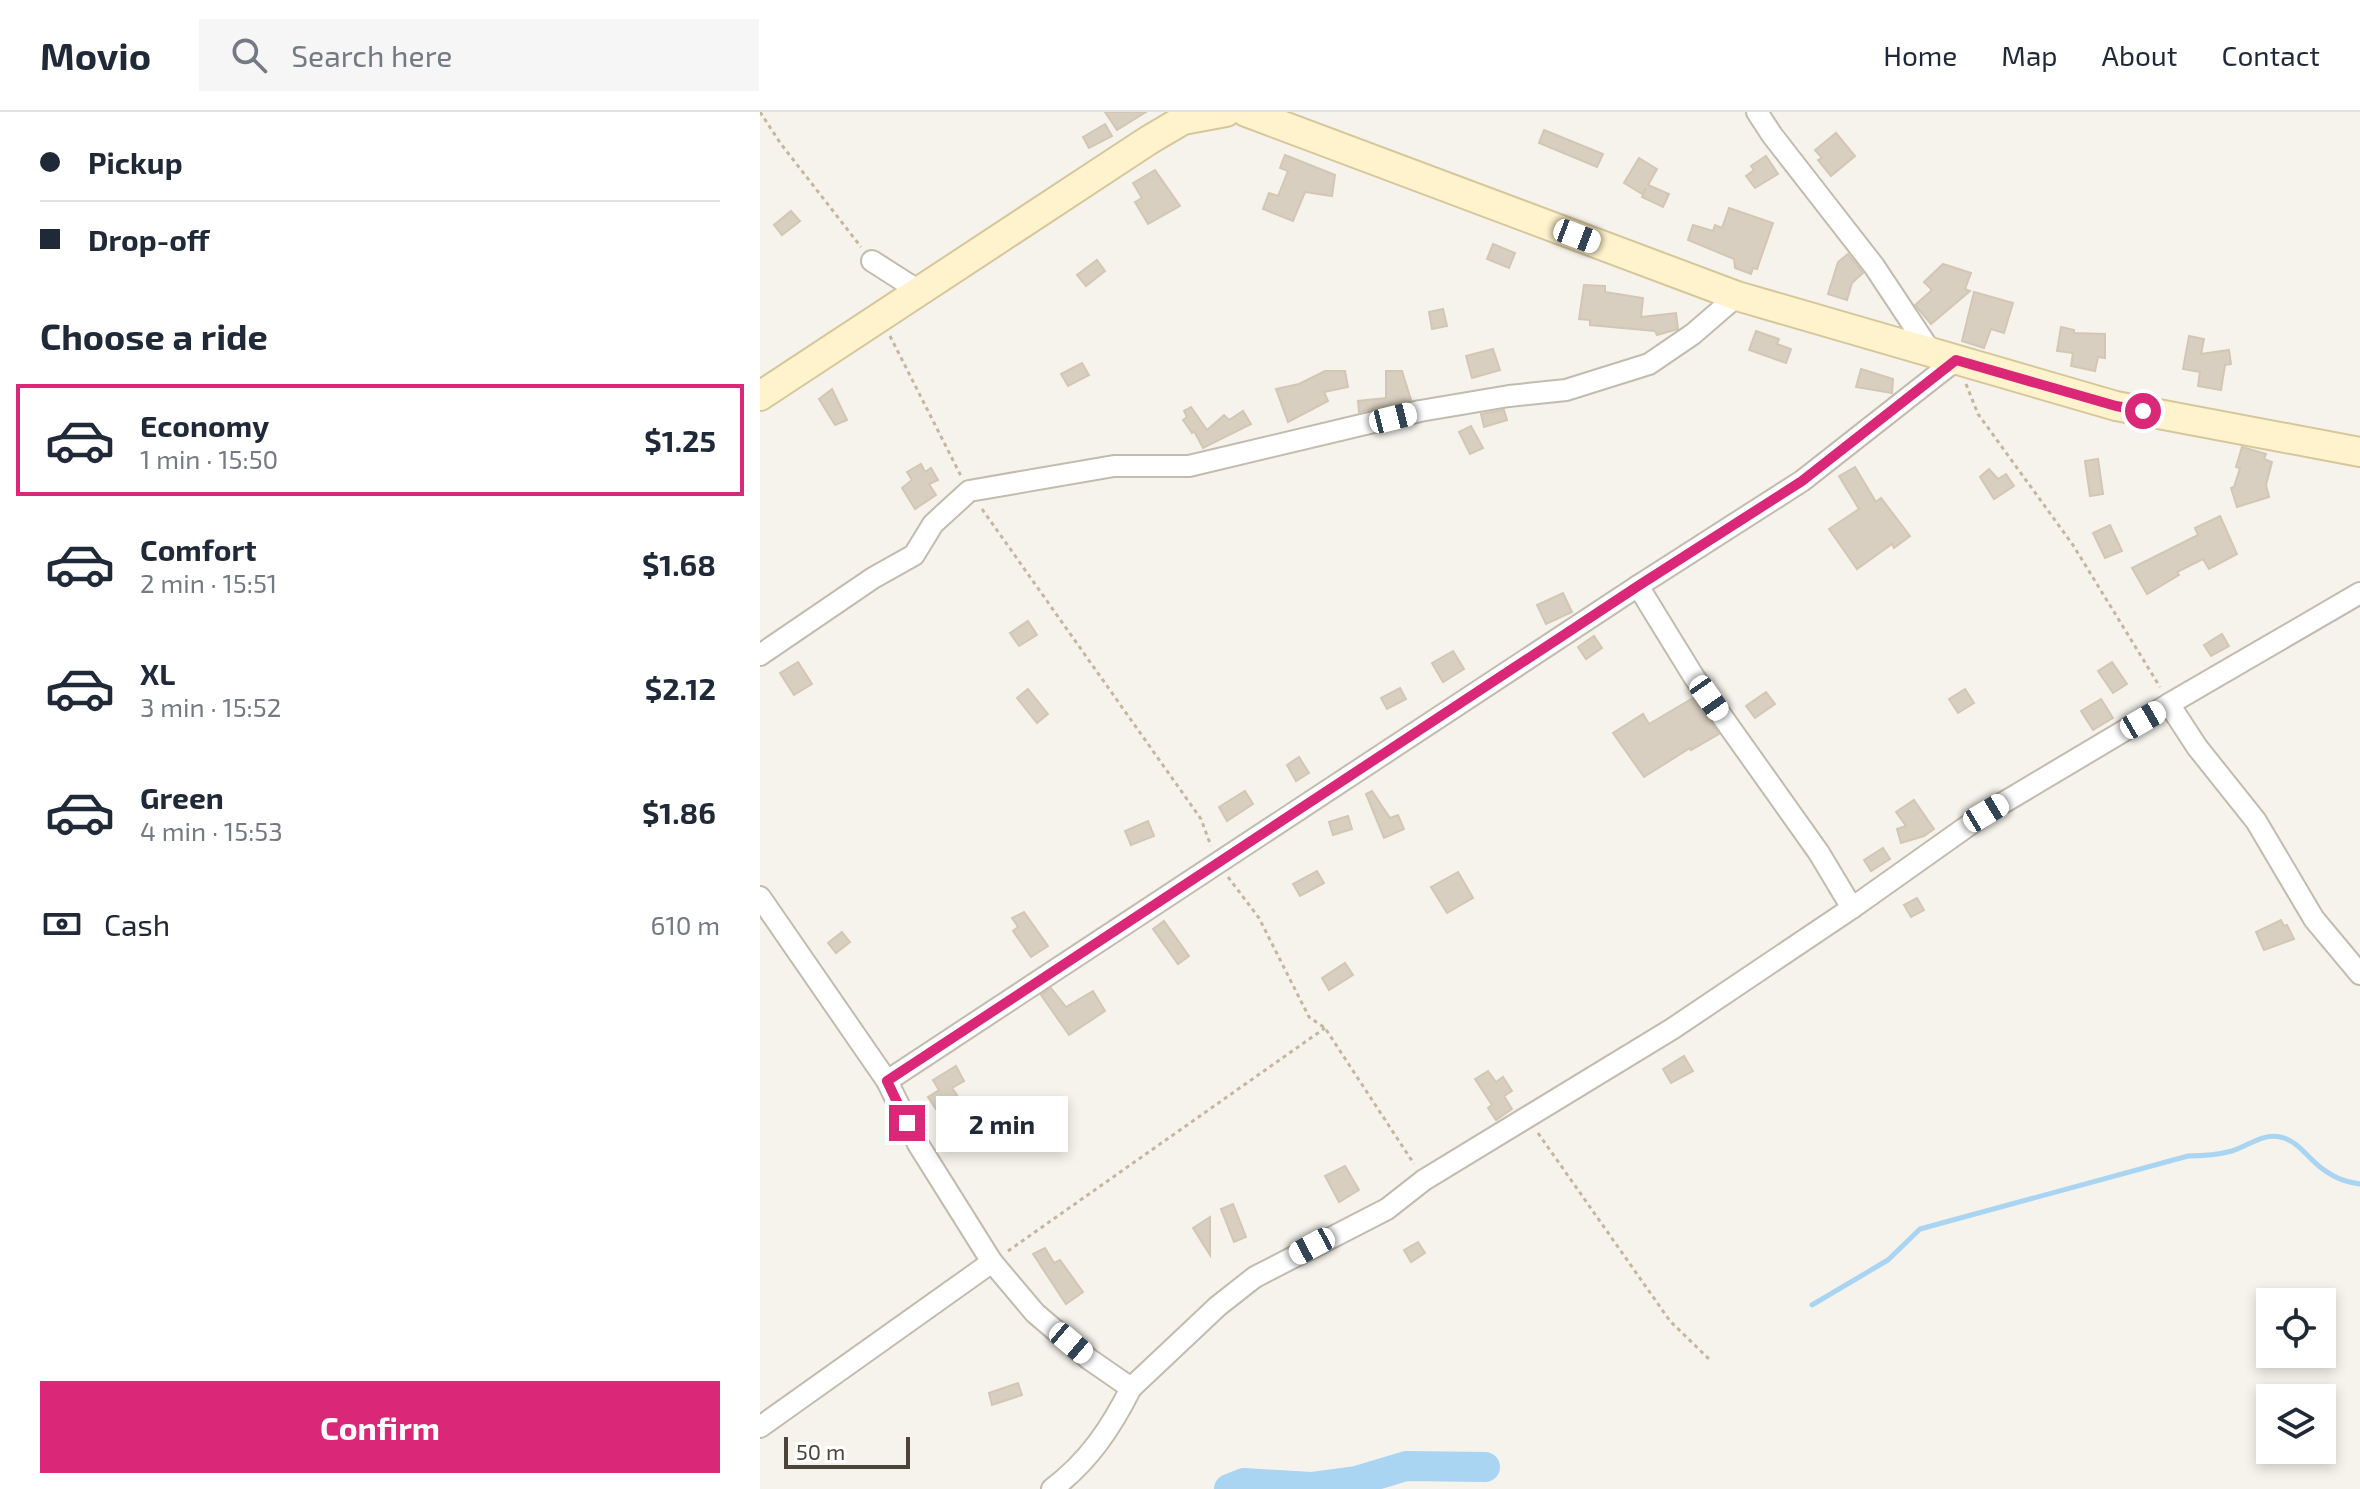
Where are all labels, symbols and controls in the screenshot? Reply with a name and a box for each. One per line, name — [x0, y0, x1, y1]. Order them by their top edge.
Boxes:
search box — [199, 19, 759, 91]
text: Movio — [40, 32, 151, 78]
icon: search — [227, 33, 271, 77]
text: Search here — [291, 37, 452, 73]
text: Home — [1883, 38, 1957, 72]
text: Map — [2001, 38, 2058, 72]
text: About — [2102, 38, 2177, 72]
text: Contact — [2221, 38, 2320, 72]
text: Pickup — [88, 144, 183, 180]
car — [1550, 216, 1604, 256]
text: Drop-off — [88, 221, 210, 257]
text: Choose a ride — [40, 314, 268, 357]
route start — [2125, 393, 2161, 429]
car — [1367, 401, 1419, 435]
icon: car — [44, 404, 116, 476]
text: Economy — [140, 407, 269, 443]
text: $1.25 — [644, 422, 716, 458]
text: 1 min · 15:50 — [140, 443, 278, 474]
icon: car — [44, 528, 116, 600]
text: Comfort — [140, 531, 257, 567]
text: $1.68 — [642, 546, 716, 582]
text: 2 min · 15:51 — [140, 567, 277, 598]
icon: car — [44, 652, 116, 724]
text: XL — [140, 655, 175, 691]
text: $2.12 — [645, 670, 716, 706]
car — [1685, 671, 1733, 725]
text: 3 min · 15:52 — [140, 691, 281, 722]
car — [2116, 698, 2170, 742]
icon: car — [44, 776, 116, 848]
text: Green — [140, 779, 224, 815]
car — [1959, 790, 2013, 836]
text: $1.86 — [642, 794, 716, 830]
text: 4 min · 15:53 — [140, 815, 283, 846]
icon: cash — [40, 902, 84, 946]
text: Cash — [104, 906, 170, 942]
text: 610 m — [651, 909, 720, 940]
callout: 2 min — [935, 1095, 1067, 1151]
route end — [889, 1105, 925, 1141]
text: 2 min — [969, 1108, 1035, 1139]
car — [1285, 1224, 1339, 1268]
map controls — [2256, 1288, 2336, 1464]
button: locate — [2256, 1288, 2336, 1368]
car — [1045, 1318, 1097, 1368]
button: Confirm — [40, 1381, 720, 1473]
button: layers — [2256, 1384, 2336, 1464]
scale bar — [784, 1433, 910, 1469]
text: 50 m — [796, 1438, 845, 1464]

